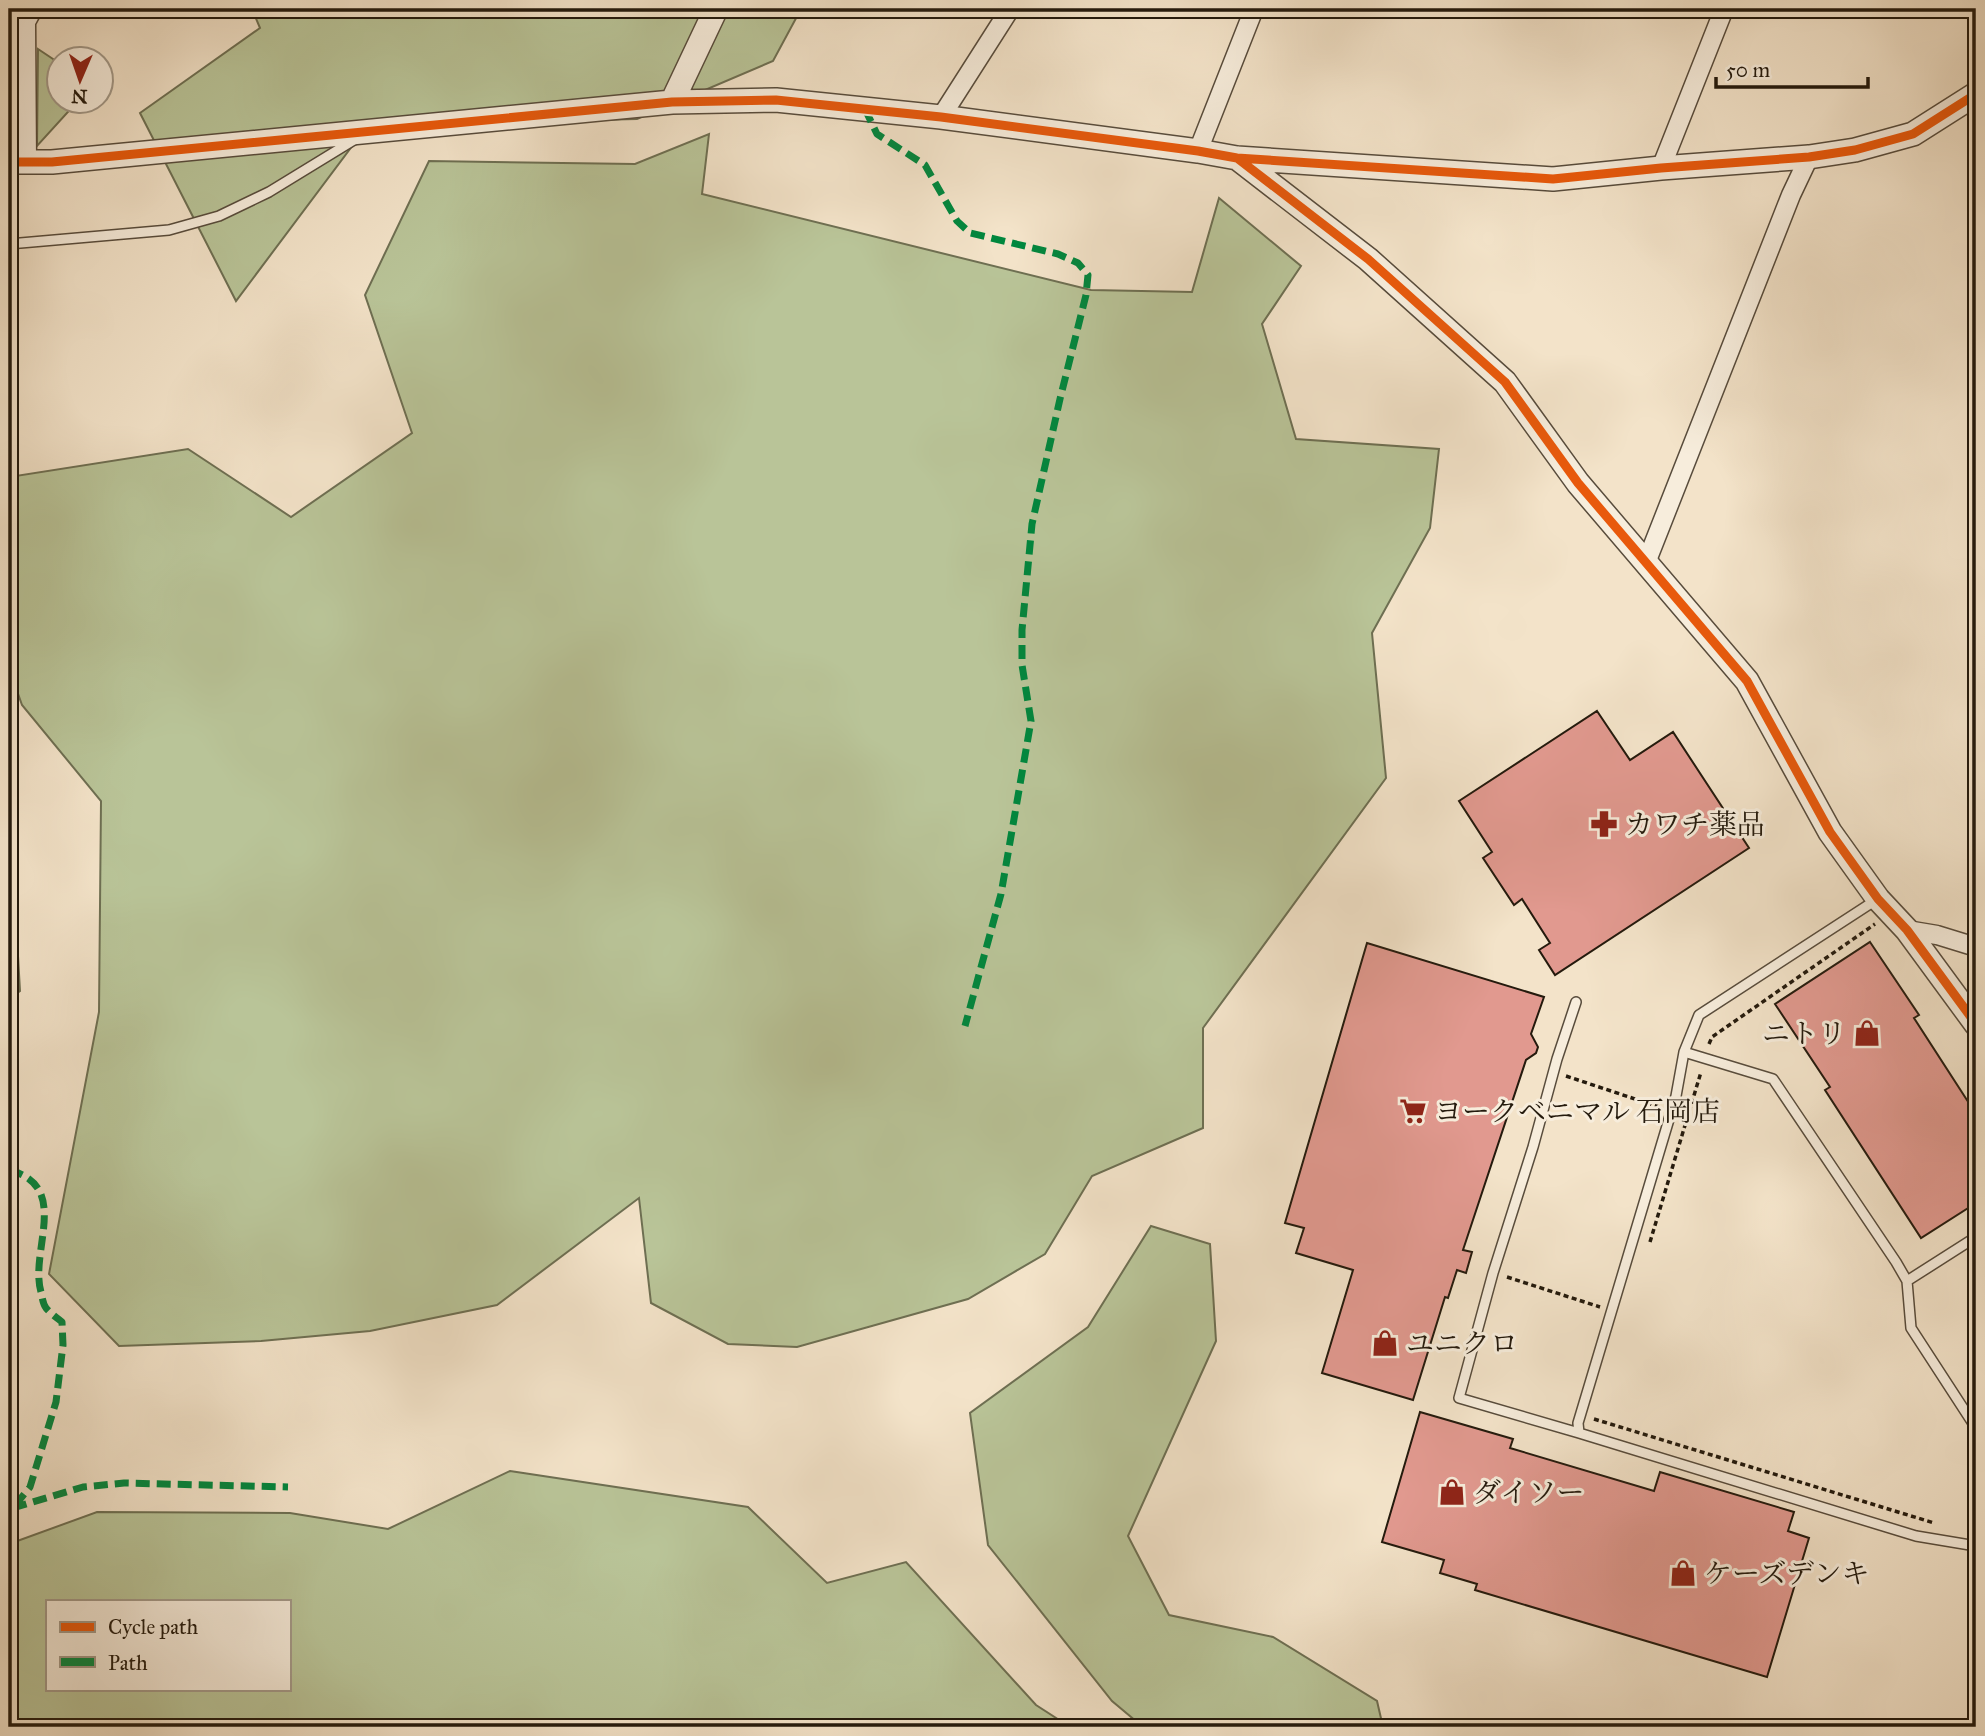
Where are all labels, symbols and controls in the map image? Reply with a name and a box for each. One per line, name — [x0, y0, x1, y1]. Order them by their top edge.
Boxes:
north arrow — [46, 46, 116, 116]
scale bar — [1716, 46, 1868, 90]
text: 50 m — [1726, 57, 1771, 83]
text: N — [71, 85, 88, 108]
place label: カワチ薬品 — [1625, 807, 1765, 842]
pharmacy icon: カワチ薬品 — [1589, 809, 1619, 839]
place label: ニトリ — [1762, 1016, 1846, 1051]
shop icon: ニトリ — [1852, 1018, 1882, 1048]
place label: ヨークベニマル 石岡店 — [1434, 1094, 1720, 1129]
supermarket icon: ヨークベニマル 石岡店 — [1398, 1096, 1428, 1126]
place label: ユニクロ — [1406, 1326, 1518, 1361]
shop icon: ユニクロ — [1370, 1328, 1400, 1358]
place label: ダイソー — [1473, 1475, 1584, 1510]
shop icon: ダイソー — [1437, 1477, 1467, 1507]
place label: ケーズデンキ — [1704, 1556, 1869, 1591]
shop icon: ケーズデンキ — [1668, 1558, 1698, 1588]
legend — [46, 1600, 290, 1690]
text: Cycle path — [108, 1614, 199, 1640]
text: Path — [108, 1650, 148, 1676]

